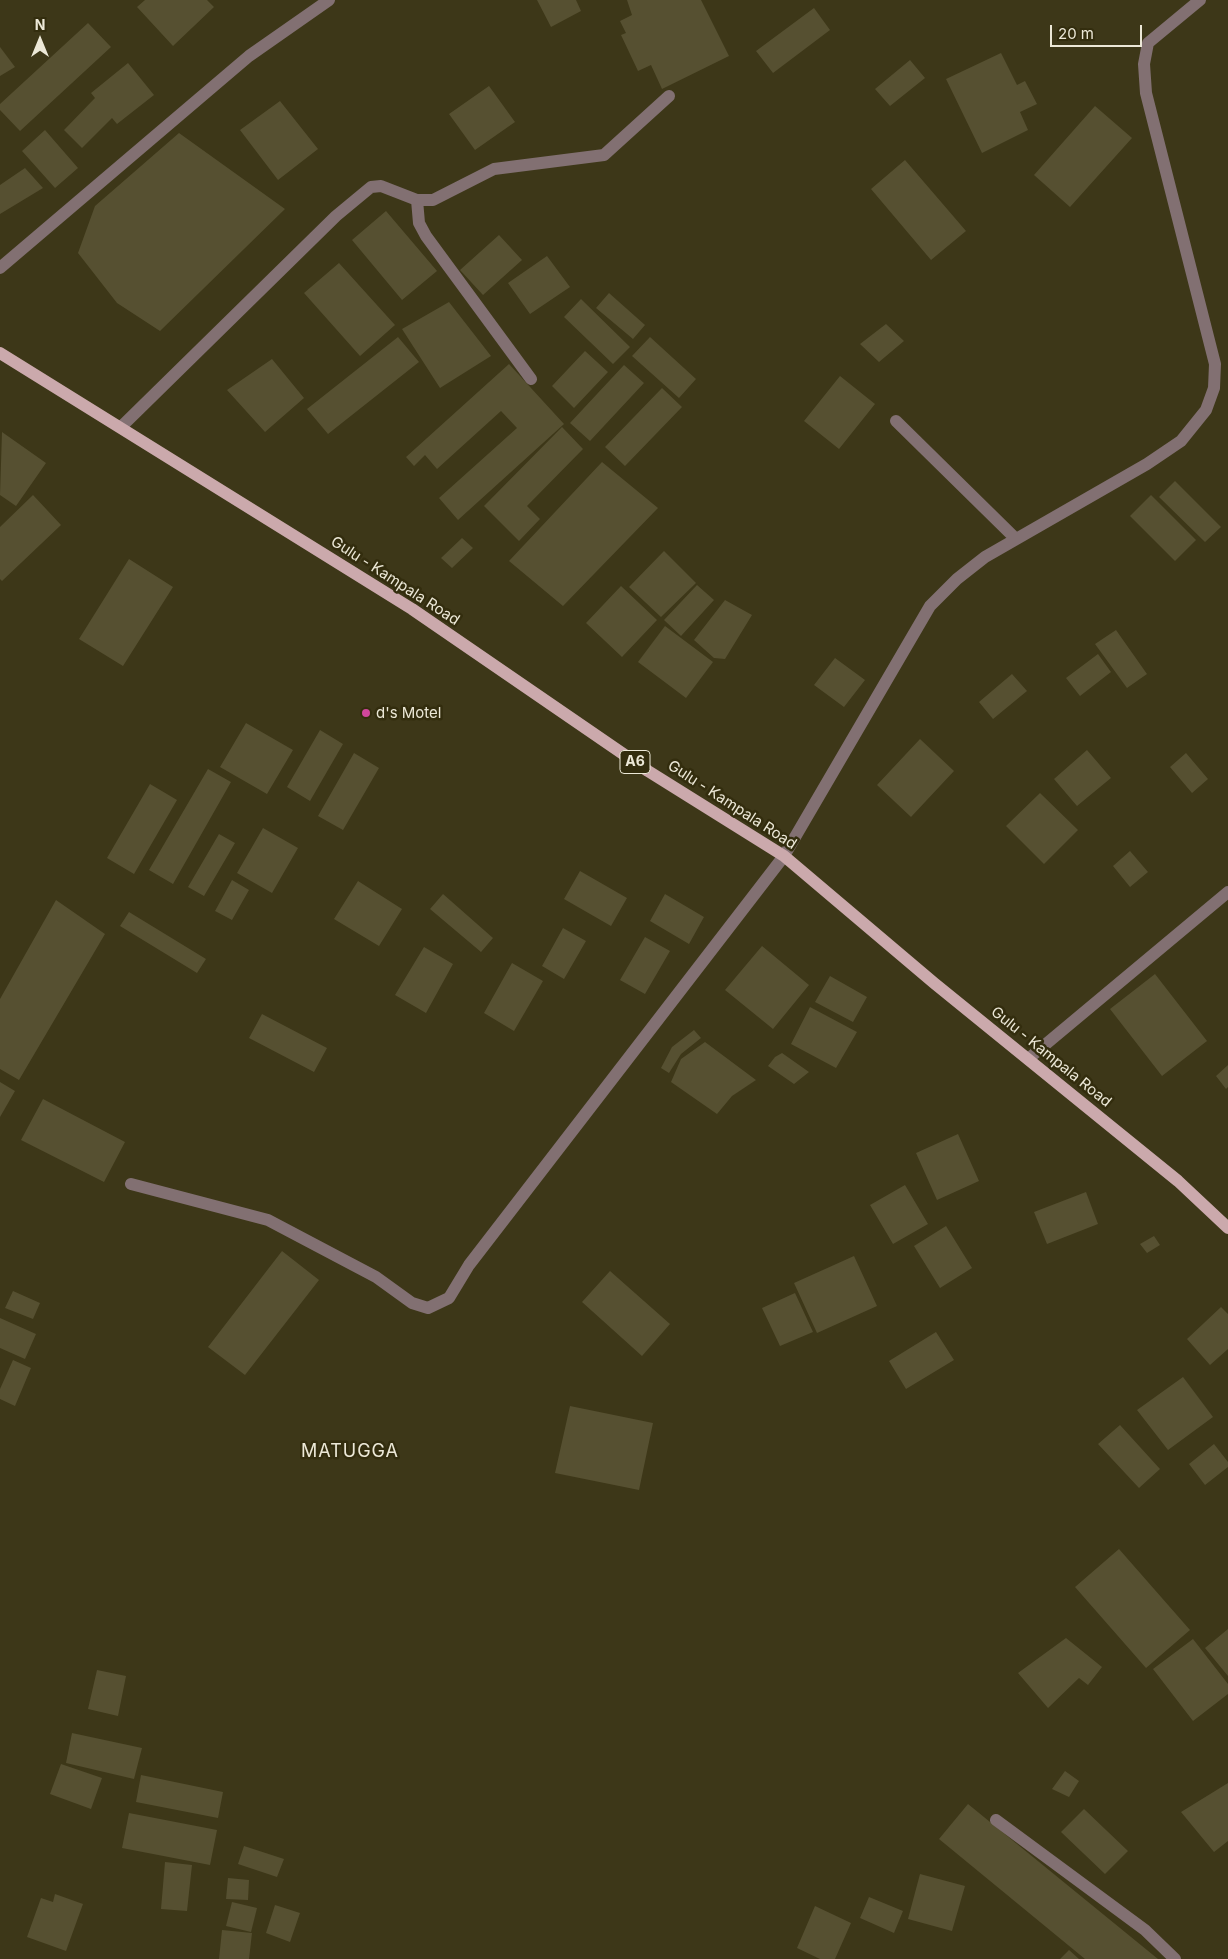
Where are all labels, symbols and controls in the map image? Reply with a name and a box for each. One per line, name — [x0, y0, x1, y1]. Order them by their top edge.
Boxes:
north arrow — [15, 15, 65, 65]
scale bar — [1053, 15, 1146, 47]
text: N — [35, 16, 45, 33]
text: 20 m — [1058, 24, 1094, 43]
street label: Gulu - Kampala Road — [327, 533, 463, 629]
place label: d's Motel — [376, 704, 442, 722]
marker: d's Motel — [360, 707, 372, 719]
road number: A6 — [620, 750, 650, 774]
street label: Gulu - Kampala Road — [664, 757, 800, 853]
street label: Gulu - Kampala Road — [987, 1003, 1115, 1111]
district label: MATUGGA — [300, 1441, 400, 1463]

